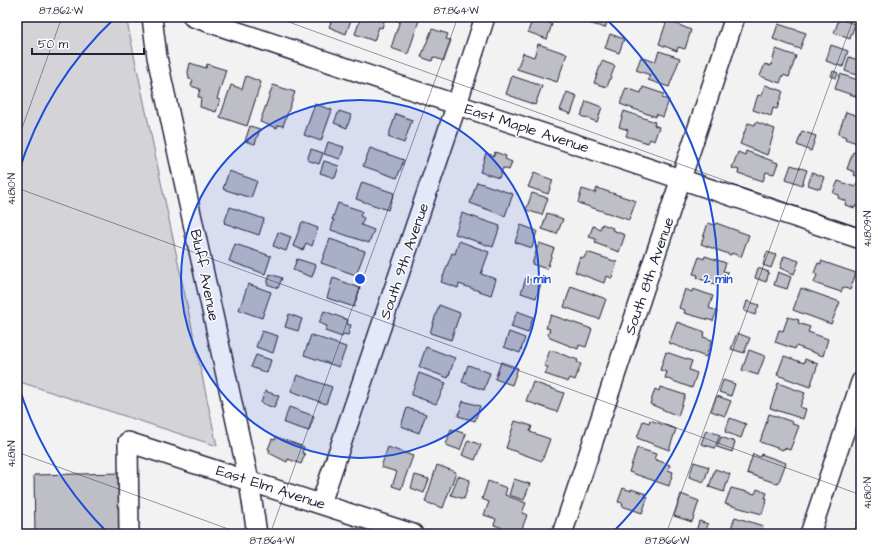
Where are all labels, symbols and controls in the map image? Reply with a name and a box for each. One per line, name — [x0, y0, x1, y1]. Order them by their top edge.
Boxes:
text: 87.862°W — [39, 4, 84, 18]
text: 87.864°W — [433, 4, 479, 18]
scale bar — [32, 30, 144, 56]
text: 50 m — [38, 36, 69, 53]
street label: East Maple Avenue — [462, 98, 592, 159]
text: 41.810°N — [5, 173, 19, 205]
street label: South 9th Avenue — [375, 200, 434, 322]
text: 41.809°N — [861, 211, 875, 247]
street label: South 8th Avenue — [619, 215, 679, 338]
street label: Bluff Avenue — [185, 227, 224, 323]
text: 1 min — [527, 271, 551, 288]
text: 2 min — [703, 271, 732, 288]
centre of rings — [353, 272, 367, 286]
text: 41.811°N — [5, 440, 19, 468]
street label: East Elm Avenue — [214, 460, 328, 515]
text: 41.810°N — [861, 477, 875, 509]
text: 87.864°W — [249, 534, 295, 548]
text: 87.866°W — [645, 534, 690, 548]

